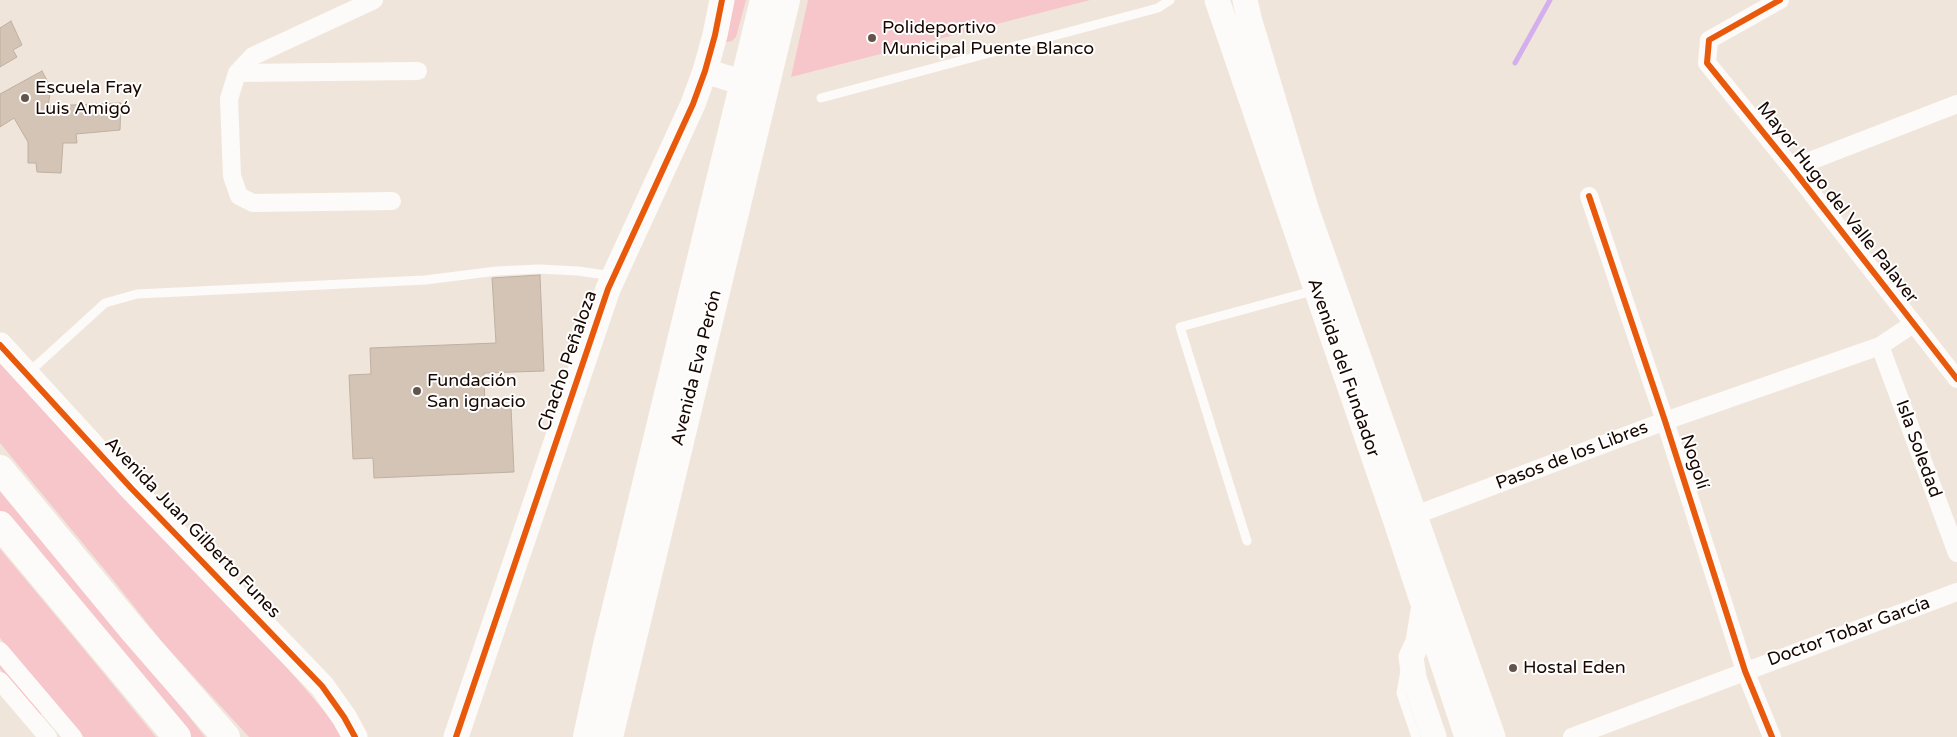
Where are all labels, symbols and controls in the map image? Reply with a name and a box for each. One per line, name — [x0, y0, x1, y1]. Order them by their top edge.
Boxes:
place label: Polideportivo Municipal Puente Blanco — [882, 17, 1094, 59]
marker: Polideportivo Municipal Puente Blanco — [866, 32, 878, 44]
place label: Escuela Fray Luis Amigó — [35, 77, 142, 120]
marker: Escuela Fray Luis Amigó — [19, 92, 31, 104]
street label: Mayor Hugo del Valle Palaver — [1752, 98, 1922, 308]
street label: Avenida del Fundador — [1302, 276, 1384, 460]
street label: Chacho Peñaloza — [534, 288, 602, 434]
street label: Avenida Eva Perón — [667, 288, 727, 448]
place label: Fundación San ignacio — [427, 370, 526, 412]
marker: Fundación San ignacio — [411, 385, 423, 397]
street label: Isla Soledad — [1890, 397, 1946, 501]
street label: Pasos de los Libres — [1493, 417, 1651, 495]
street label: Nogolí — [1675, 432, 1713, 492]
street label: Avenida Juan Gilberto Funes — [100, 433, 284, 623]
street label: Doctor Tobar García — [1765, 593, 1933, 671]
place label: Hostal Eden — [1523, 657, 1626, 679]
marker: Hostal Eden — [1507, 662, 1519, 674]

